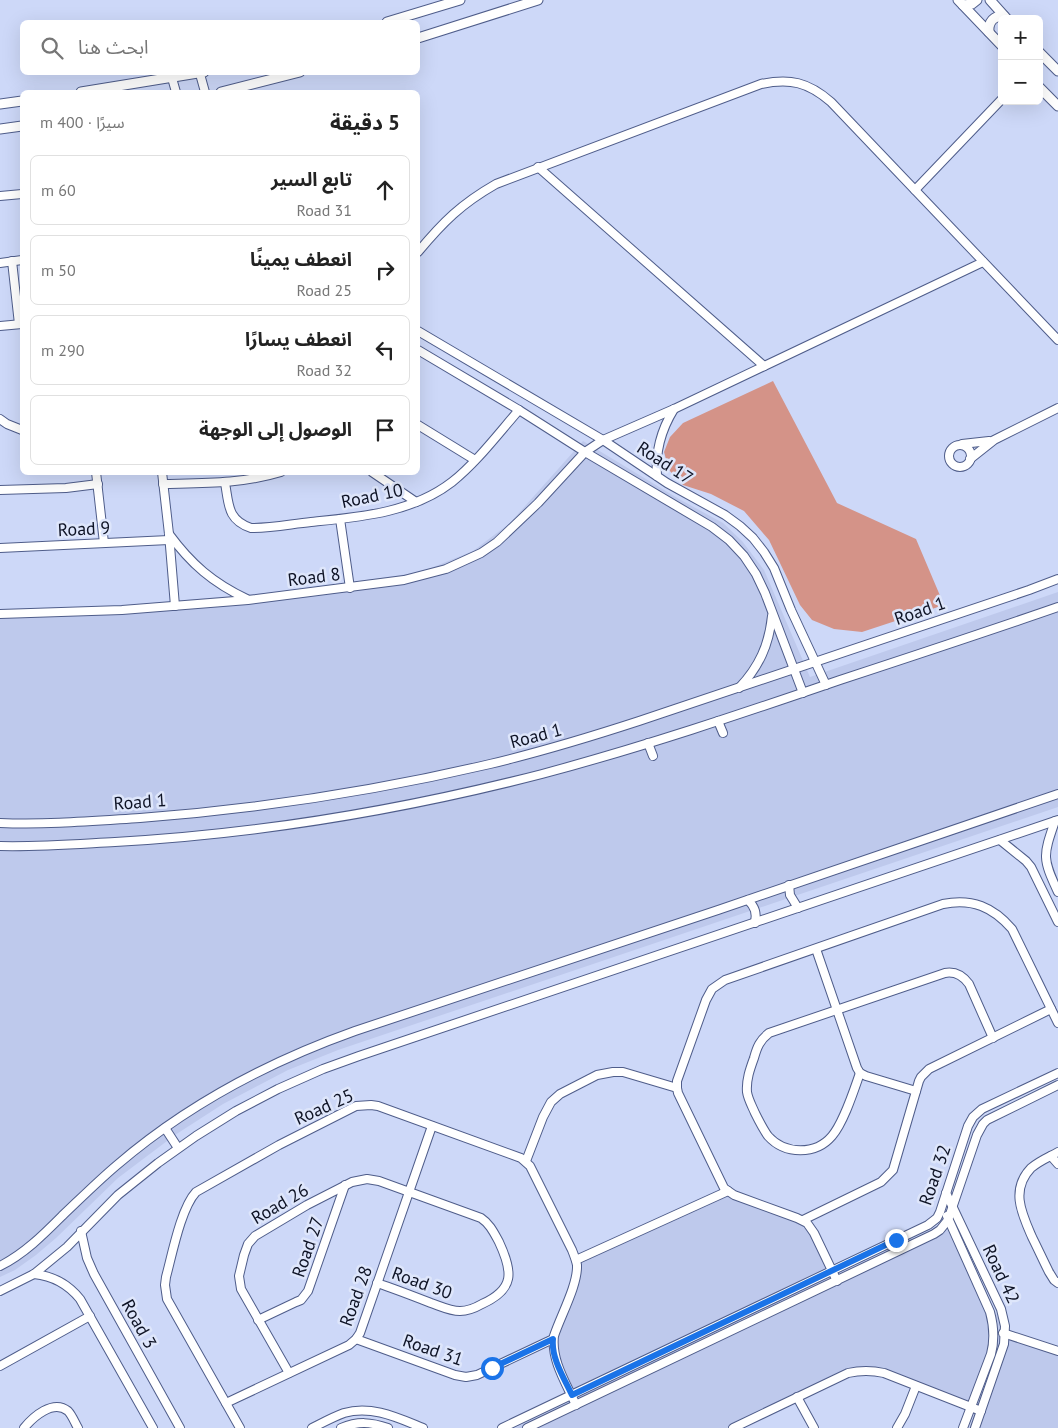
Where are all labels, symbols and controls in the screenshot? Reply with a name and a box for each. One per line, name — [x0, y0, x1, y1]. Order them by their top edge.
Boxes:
map controls — [998, 15, 1043, 105]
button: + — [998, 15, 1043, 60]
search box — [20, 20, 420, 75]
icon: search — [38, 34, 66, 62]
text: ابحث هنا — [78, 35, 149, 59]
button: − — [998, 60, 1043, 105]
text: 5 دقيقة — [330, 109, 400, 136]
text: سيرًا · 400 m — [40, 112, 125, 132]
text: تابع السير — [271, 167, 352, 191]
icon: ahead — [371, 176, 399, 204]
text: 60 m — [41, 180, 76, 200]
text: Road 31 — [296, 200, 352, 220]
text: انعطف يمينًا — [250, 247, 352, 271]
icon: right — [371, 256, 399, 284]
text: 50 m — [41, 260, 76, 280]
text: Road 25 — [296, 280, 352, 300]
text: انعطف يسارًا — [245, 327, 352, 351]
icon: left — [371, 336, 399, 364]
text: 290 m — [41, 340, 84, 360]
text: Road 32 — [296, 360, 352, 380]
icon: arrive — [371, 416, 399, 444]
text: الوصول إلى الوجهة — [199, 417, 352, 441]
street label: Road 17 — [633, 436, 698, 489]
street label: Road 10 — [339, 478, 405, 513]
street label: Road 9 — [57, 516, 111, 541]
street label: Road 8 — [286, 562, 342, 591]
street label: Road 1 — [891, 591, 949, 630]
street label: Road 1 — [507, 718, 564, 753]
street label: Road 1 — [113, 788, 167, 815]
street label: Road 25 — [291, 1083, 357, 1130]
street label: Road 32 — [913, 1142, 956, 1208]
street label: Road 26 — [247, 1178, 313, 1229]
street label: Road 27 — [286, 1214, 329, 1280]
route end — [885, 1229, 908, 1252]
street label: Road 42 — [978, 1241, 1025, 1307]
street label: Road 30 — [389, 1261, 456, 1304]
street label: Road 28 — [334, 1263, 377, 1329]
street label: Road 3 — [117, 1295, 162, 1352]
street label: Road 31 — [400, 1328, 466, 1371]
route start — [481, 1357, 504, 1380]

